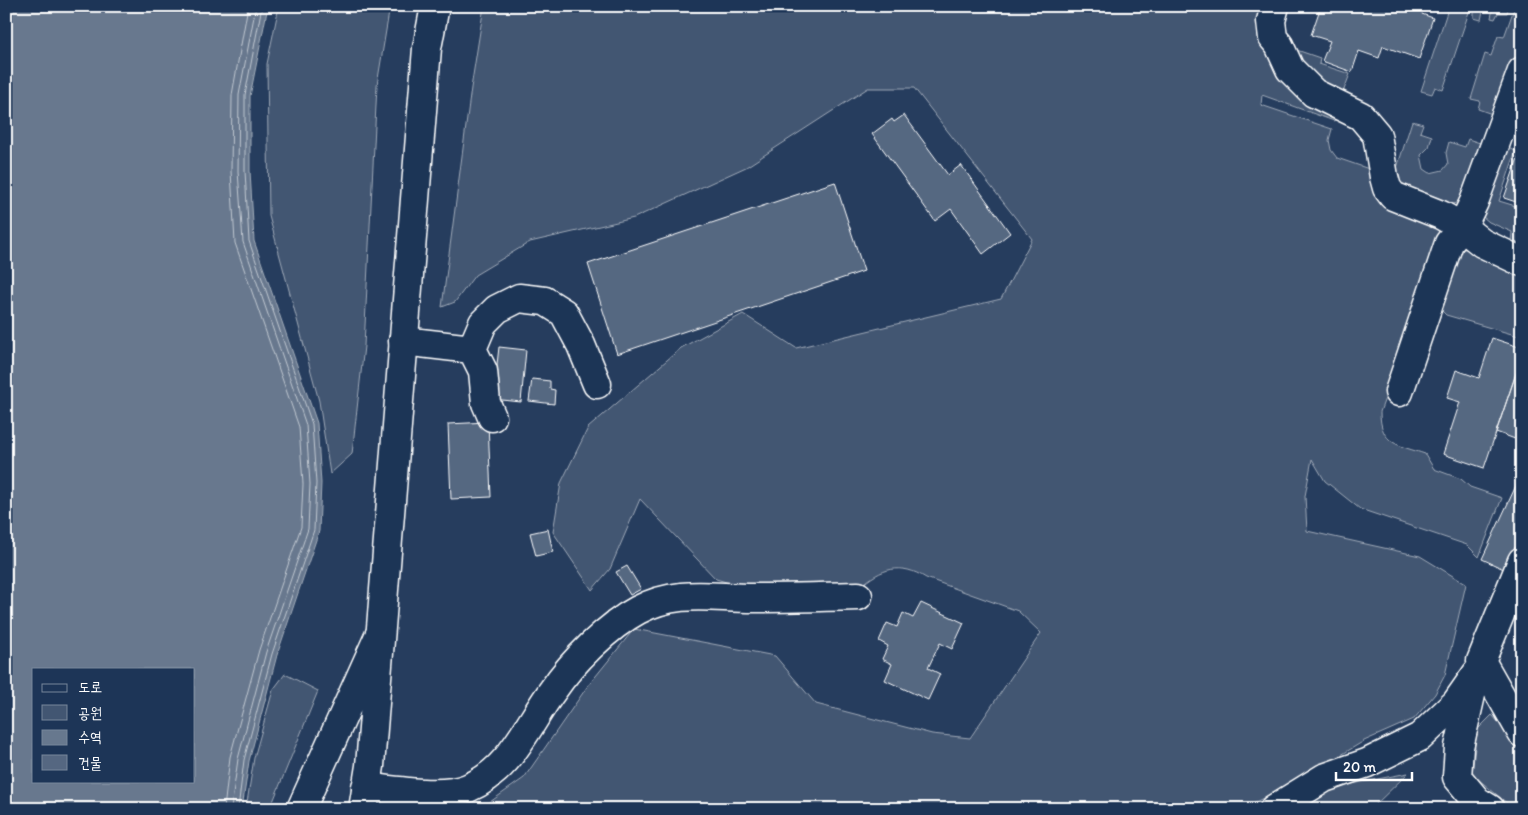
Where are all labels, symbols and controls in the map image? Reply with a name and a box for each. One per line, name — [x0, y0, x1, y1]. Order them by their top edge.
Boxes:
legend — [32, 668, 195, 782]
text: 도로 — [78, 678, 102, 696]
text: 공원 — [78, 704, 102, 722]
text: 수역 — [78, 728, 102, 746]
scale bar — [1336, 750, 1412, 782]
text: 건물 — [78, 754, 102, 772]
text: 20 m — [1343, 758, 1377, 776]

